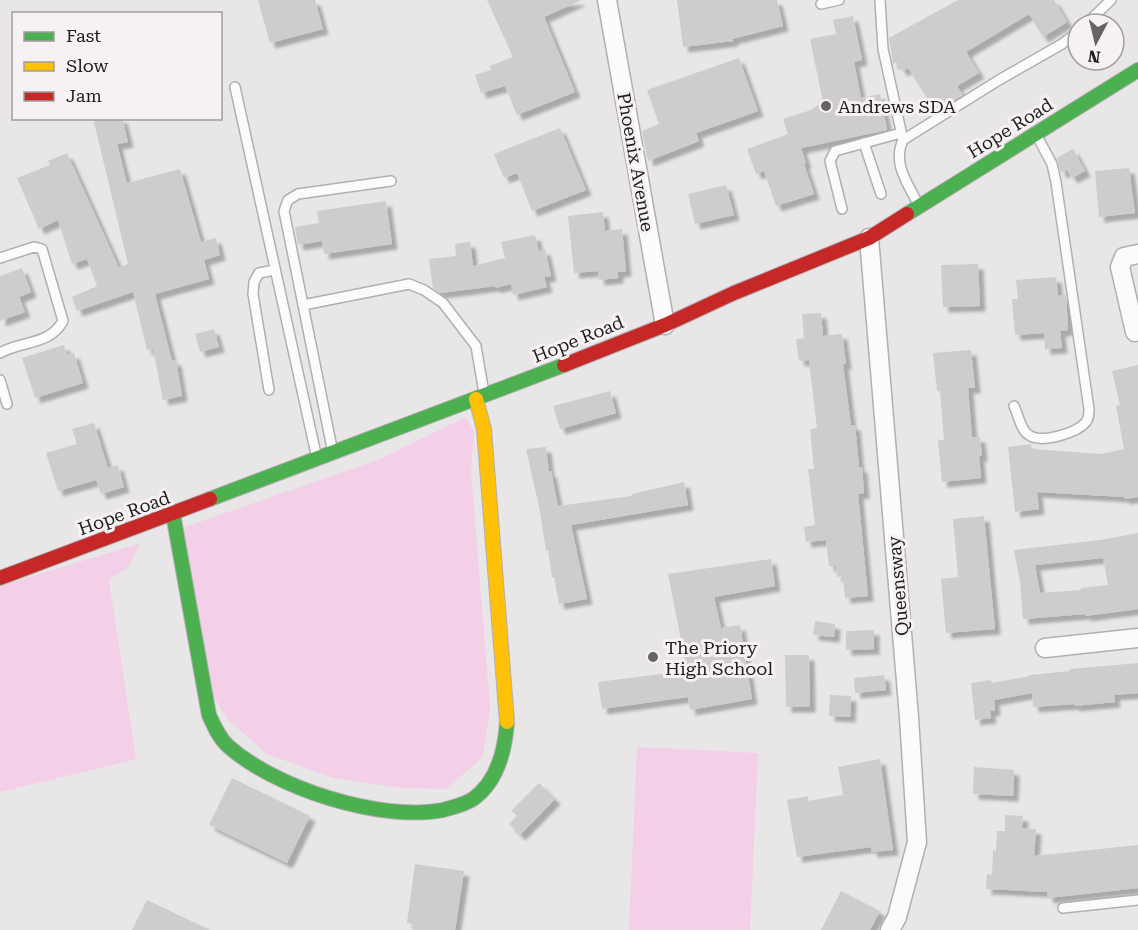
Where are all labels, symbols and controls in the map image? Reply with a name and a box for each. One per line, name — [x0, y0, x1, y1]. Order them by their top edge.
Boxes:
legend — [12, 12, 222, 120]
north arrow — [1066, 12, 1126, 72]
text: Fast — [66, 25, 101, 46]
text: N — [1087, 46, 1102, 67]
text: Slow — [66, 55, 108, 76]
text: Jam — [66, 85, 102, 106]
street label: Phoenix Avenue — [613, 91, 659, 233]
street label: Hope Road — [964, 93, 1057, 162]
place label: Andrews SDA — [838, 96, 956, 117]
marker: Andrews SDA — [819, 99, 833, 113]
street label: Hope Road — [529, 311, 627, 367]
street label: Hope Road — [75, 487, 173, 539]
street label: Queensway — [883, 535, 913, 637]
place label: The Priory High School — [665, 637, 773, 679]
marker: The Priory High School — [646, 650, 660, 664]

